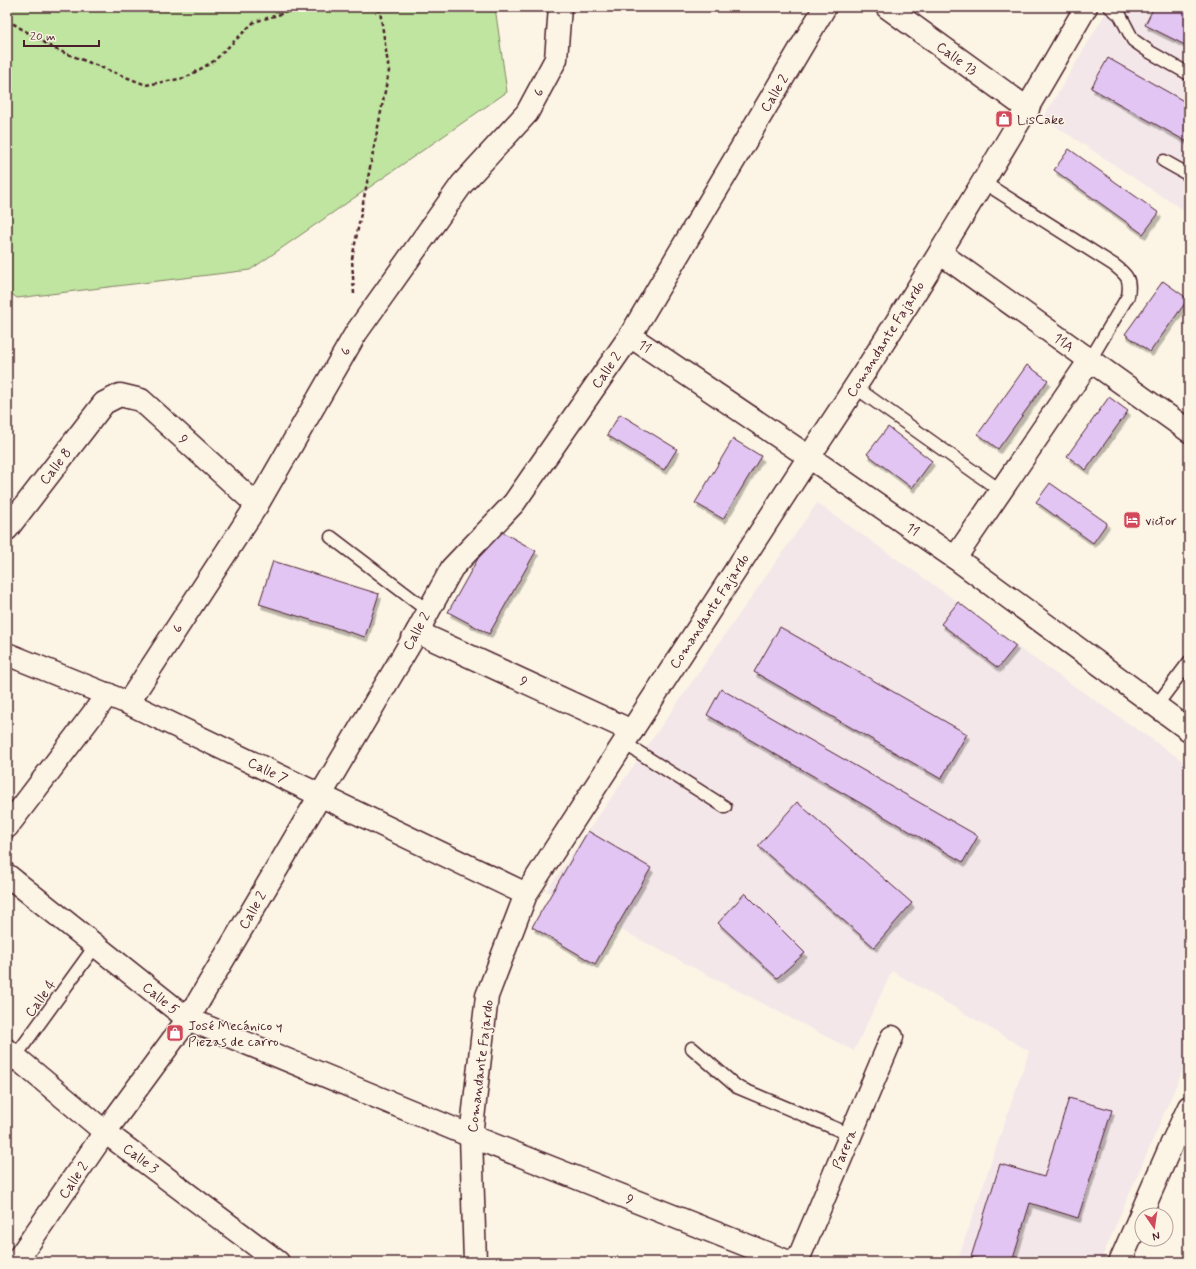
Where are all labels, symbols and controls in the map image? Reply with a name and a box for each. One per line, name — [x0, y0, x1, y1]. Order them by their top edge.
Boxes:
scale bar — [24, 22, 99, 48]
text: 20 m — [30, 29, 56, 45]
street label: Calle 13 — [932, 38, 980, 80]
street label: Calle 2 — [757, 71, 793, 116]
street label: 6 — [529, 85, 548, 100]
shop icon: LisCake — [994, 109, 1014, 129]
place label: LisCake — [1017, 111, 1065, 129]
street label: Comandante Fajardo — [843, 278, 929, 401]
street label: 11A — [1049, 329, 1077, 356]
street label: 11 — [634, 336, 655, 358]
street label: 6 — [336, 344, 355, 359]
street label: Calle 2 — [588, 349, 626, 392]
street label: 9 — [175, 431, 192, 449]
street label: Calle 8 — [36, 445, 76, 489]
hotel icon: victor — [1122, 510, 1142, 530]
place label: victor — [1145, 512, 1177, 530]
street label: 11 — [902, 519, 923, 541]
street label: Comandante Fajardo — [666, 551, 754, 672]
street label: Calle 2 — [399, 609, 435, 654]
street label: 6 — [168, 621, 187, 636]
street label: 9 — [517, 672, 531, 692]
street label: Calle 7 — [245, 754, 291, 788]
street label: Calle 2 — [235, 888, 271, 933]
street label: Calle 4 — [21, 976, 60, 1021]
street label: Calle 5 — [138, 978, 182, 1019]
street label: Comandante Fajardo — [464, 999, 498, 1134]
place label: José Mecánico y Piezas de carro — [188, 1017, 283, 1051]
shop icon: José Mecánico y Piezas de carro — [165, 1023, 185, 1043]
street label: Parera — [828, 1126, 862, 1172]
street label: Calle 3 — [119, 1140, 162, 1178]
street label: Calle 2 — [55, 1159, 93, 1202]
street label: 9 — [623, 1190, 636, 1210]
north arrow — [1134, 1207, 1174, 1247]
text: N — [1151, 1228, 1161, 1243]

